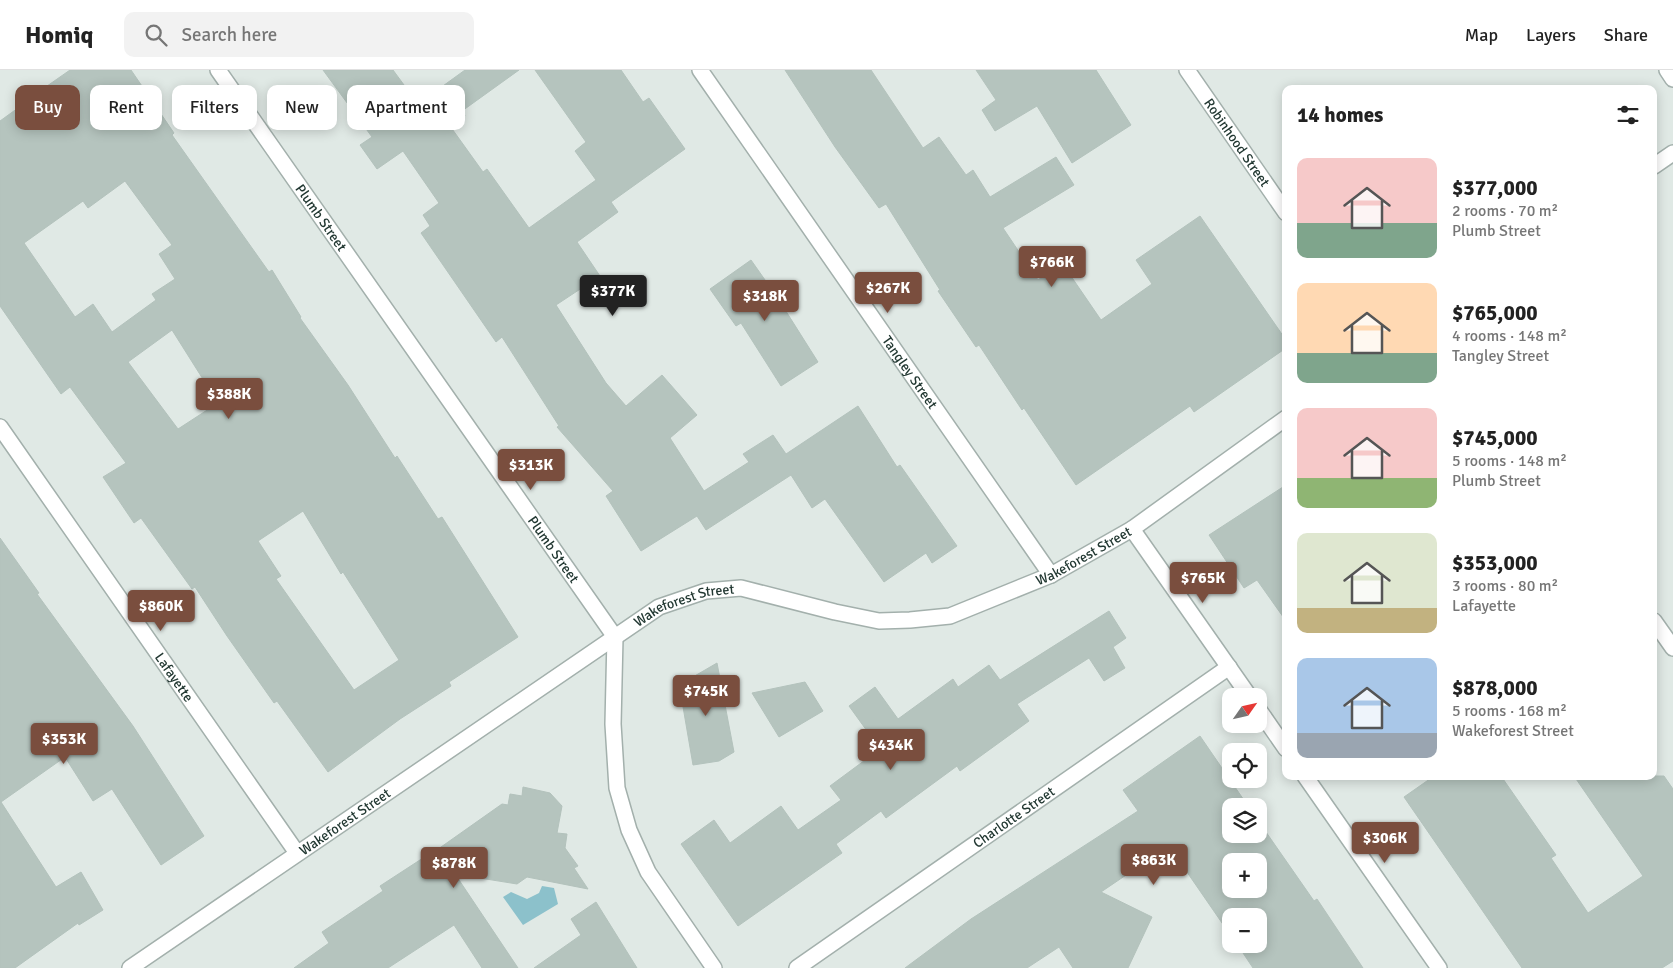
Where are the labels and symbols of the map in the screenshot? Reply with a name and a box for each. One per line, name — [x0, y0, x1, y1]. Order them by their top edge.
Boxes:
street label: Robinhood Street — [1201, 95, 1274, 190]
street label: Plumb Street — [292, 181, 351, 254]
pin: $766K — [1017, 246, 1087, 288]
pin: $267K — [853, 272, 923, 314]
pin: $377K — [578, 274, 648, 317]
pin: $318K — [730, 280, 800, 322]
street label: Tangley Street — [879, 332, 941, 412]
pin: $388K — [194, 378, 264, 420]
pin: $313K — [496, 448, 566, 491]
street label: Plumb Street — [524, 512, 583, 586]
street label: Wakeforest Street — [1033, 523, 1134, 589]
pin: $765K — [1168, 562, 1238, 604]
street label: Wakeforest Street — [630, 580, 735, 630]
pin: $860K — [126, 590, 196, 632]
street label: Lafayette — [151, 649, 197, 705]
pin: $745K — [671, 674, 741, 717]
north arrow — [1222, 688, 1268, 732]
pin: $353K — [29, 722, 99, 765]
pin: $434K — [856, 728, 926, 771]
street label: Charlotte Street — [969, 783, 1058, 851]
street label: Wakeforest Street — [296, 784, 394, 859]
pin: $306K — [1350, 822, 1420, 864]
pin: $863K — [1119, 844, 1189, 886]
pin: $878K — [419, 846, 489, 889]

